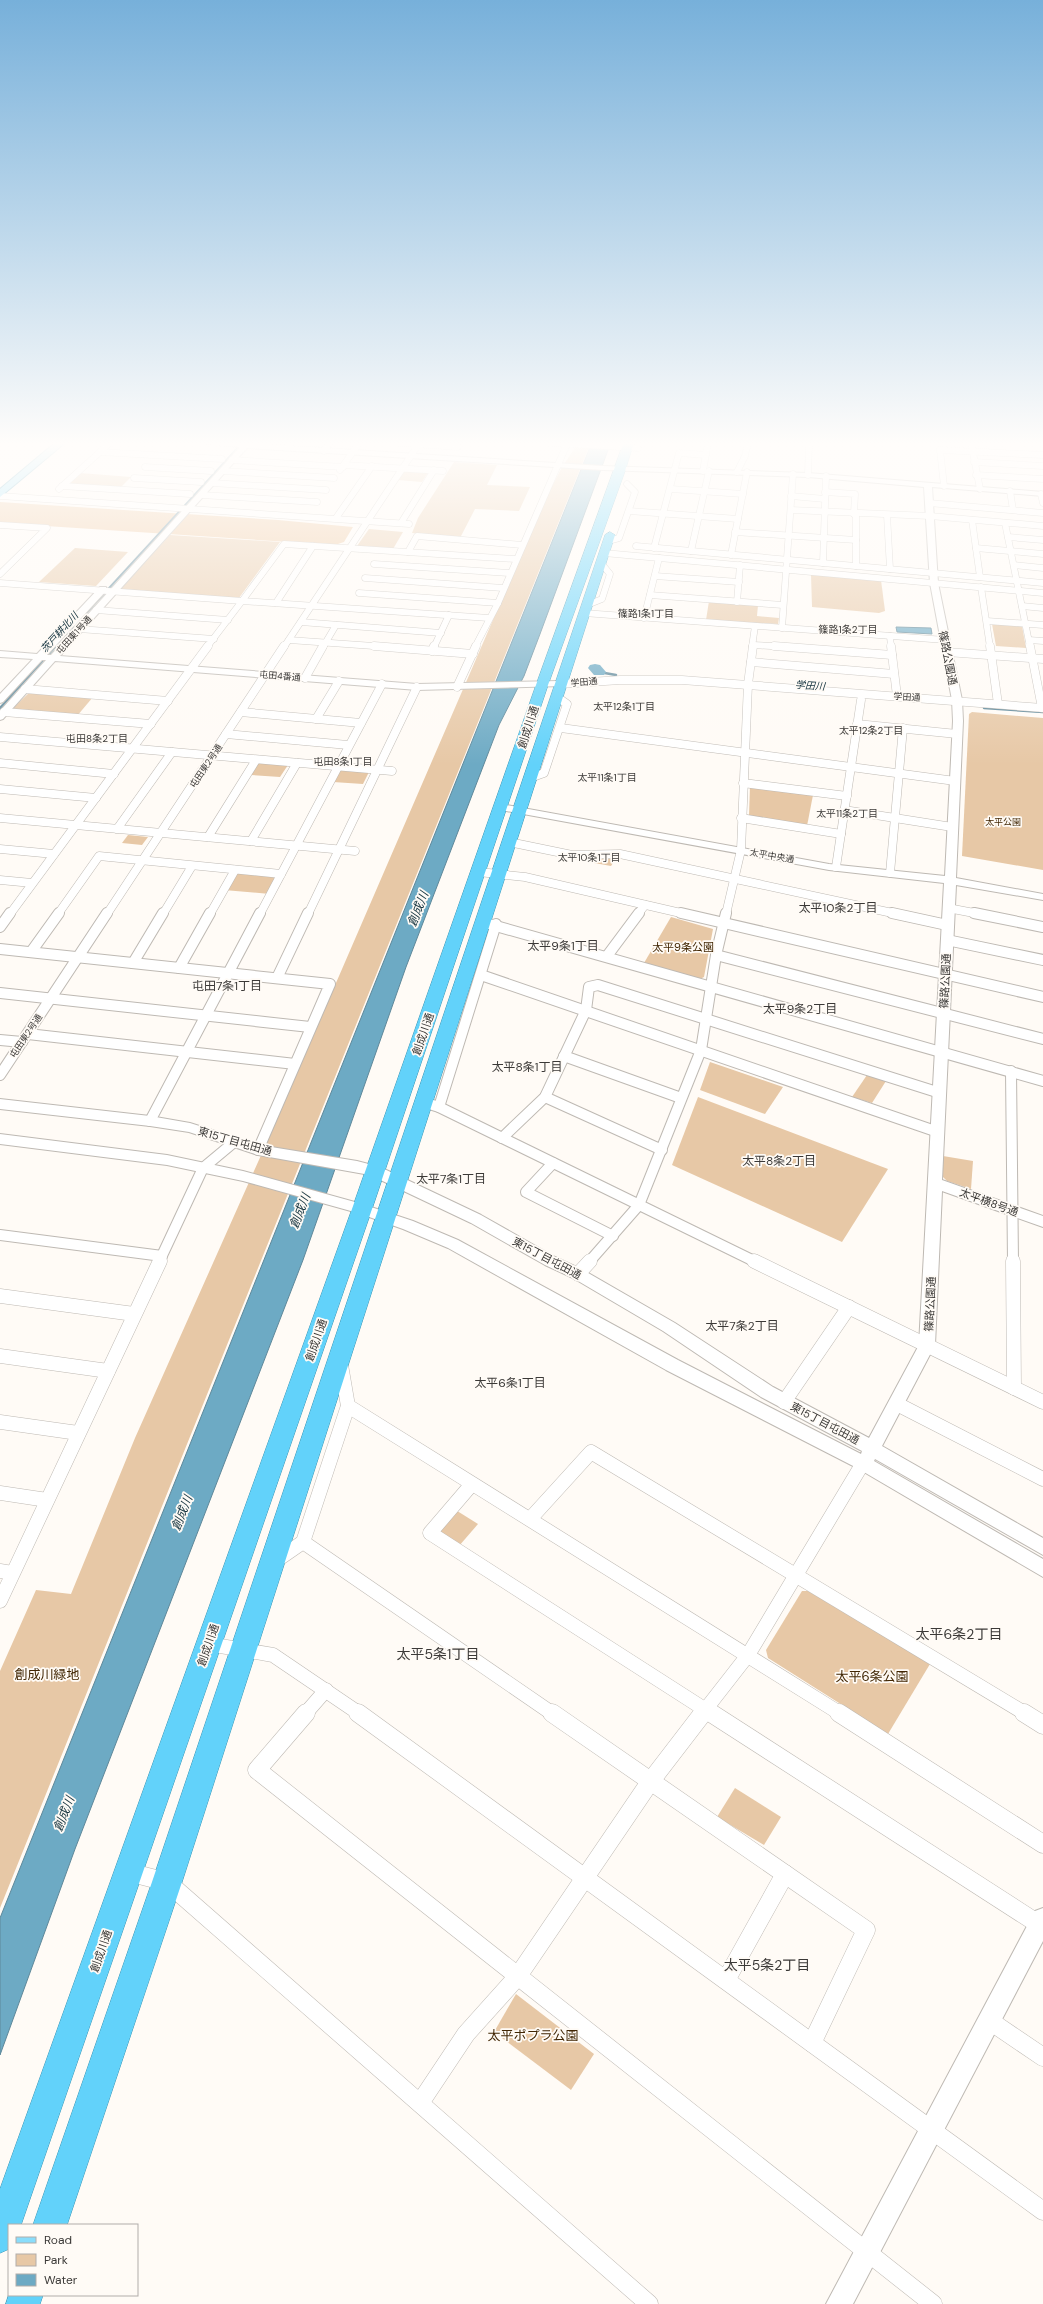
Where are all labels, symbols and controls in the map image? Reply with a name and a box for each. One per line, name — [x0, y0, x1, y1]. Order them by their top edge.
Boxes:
district label: 篠路1条1丁目 — [618, 607, 674, 620]
water label: 茨戸耕北川 — [38, 609, 82, 655]
street label: 屯田東1号通 — [54, 613, 94, 657]
district label: 篠路1条2丁目 — [819, 623, 877, 636]
street label: 篠路公園通 — [936, 630, 960, 686]
street label: 屯田4番通 — [259, 668, 301, 684]
street label: 学田通 — [570, 675, 598, 689]
water label: 学田川 — [795, 678, 826, 693]
street label: 学田通 — [893, 690, 921, 704]
district label: 太平12条1丁目 — [593, 700, 655, 713]
street label: 創成川通 — [515, 704, 541, 750]
district label: 太平12条2丁目 — [839, 724, 903, 737]
district label: 屯田8条2丁目 — [66, 732, 128, 745]
street label: 屯田東2号通 — [187, 742, 225, 790]
district label: 屯田8条1丁目 — [313, 755, 373, 768]
district label: 太平11条1丁目 — [577, 771, 637, 784]
district label: 太平11条2丁目 — [816, 807, 878, 820]
park label: 太平公園 — [985, 816, 1021, 828]
street label: 太平中央通 — [749, 846, 795, 866]
district label: 太平10条1丁目 — [557, 851, 621, 864]
water label: 創成川 — [404, 887, 433, 929]
district label: 太平10条2丁目 — [799, 900, 877, 916]
district label: 太平9条1丁目 — [527, 938, 599, 954]
park label: 太平9条公園 — [652, 940, 714, 954]
street label: 篠路公園通 — [937, 953, 953, 1009]
district label: 屯田7条1丁目 — [192, 978, 262, 994]
district label: 太平9条2丁目 — [763, 1001, 837, 1017]
street label: 創成川通 — [409, 1011, 437, 1057]
street label: 屯田東2号通 — [7, 1012, 45, 1060]
district label: 太平8条1丁目 — [491, 1059, 563, 1075]
street label: 東15丁目屯田通 — [196, 1124, 274, 1158]
district label: 太平8条2丁目 — [742, 1153, 816, 1169]
district label: 太平7条1丁目 — [416, 1171, 486, 1187]
street label: 太平横8号通 — [958, 1185, 1020, 1219]
water label: 創成川 — [286, 1189, 315, 1231]
street label: 東15丁目屯田通 — [510, 1234, 584, 1282]
street label: 篠路公園通 — [922, 1276, 938, 1332]
street label: 創成川通 — [302, 1317, 330, 1363]
district label: 太平7条2丁目 — [705, 1318, 779, 1334]
district label: 太平6条1丁目 — [474, 1375, 546, 1391]
street label: 東15丁目屯田通 — [788, 1399, 862, 1447]
water label: 創成川 — [168, 1491, 197, 1533]
street label: 創成川通 — [194, 1622, 222, 1668]
district label: 太平6条2丁目 — [916, 1625, 1002, 1643]
district label: 太平5条1丁目 — [397, 1645, 479, 1663]
park label: 創成川緑地 — [14, 1666, 80, 1683]
park label: 太平6条公園 — [835, 1668, 909, 1685]
water label: 創成川 — [50, 1792, 79, 1834]
street label: 創成川通 — [87, 1928, 115, 1974]
district label: 太平5条2丁目 — [724, 1956, 810, 1974]
park label: 太平ポプラ公園 — [487, 2027, 579, 2044]
legend — [8, 2224, 138, 2296]
text: Road — [44, 2232, 72, 2248]
text: Park — [44, 2252, 68, 2268]
text: Water — [44, 2272, 78, 2288]

